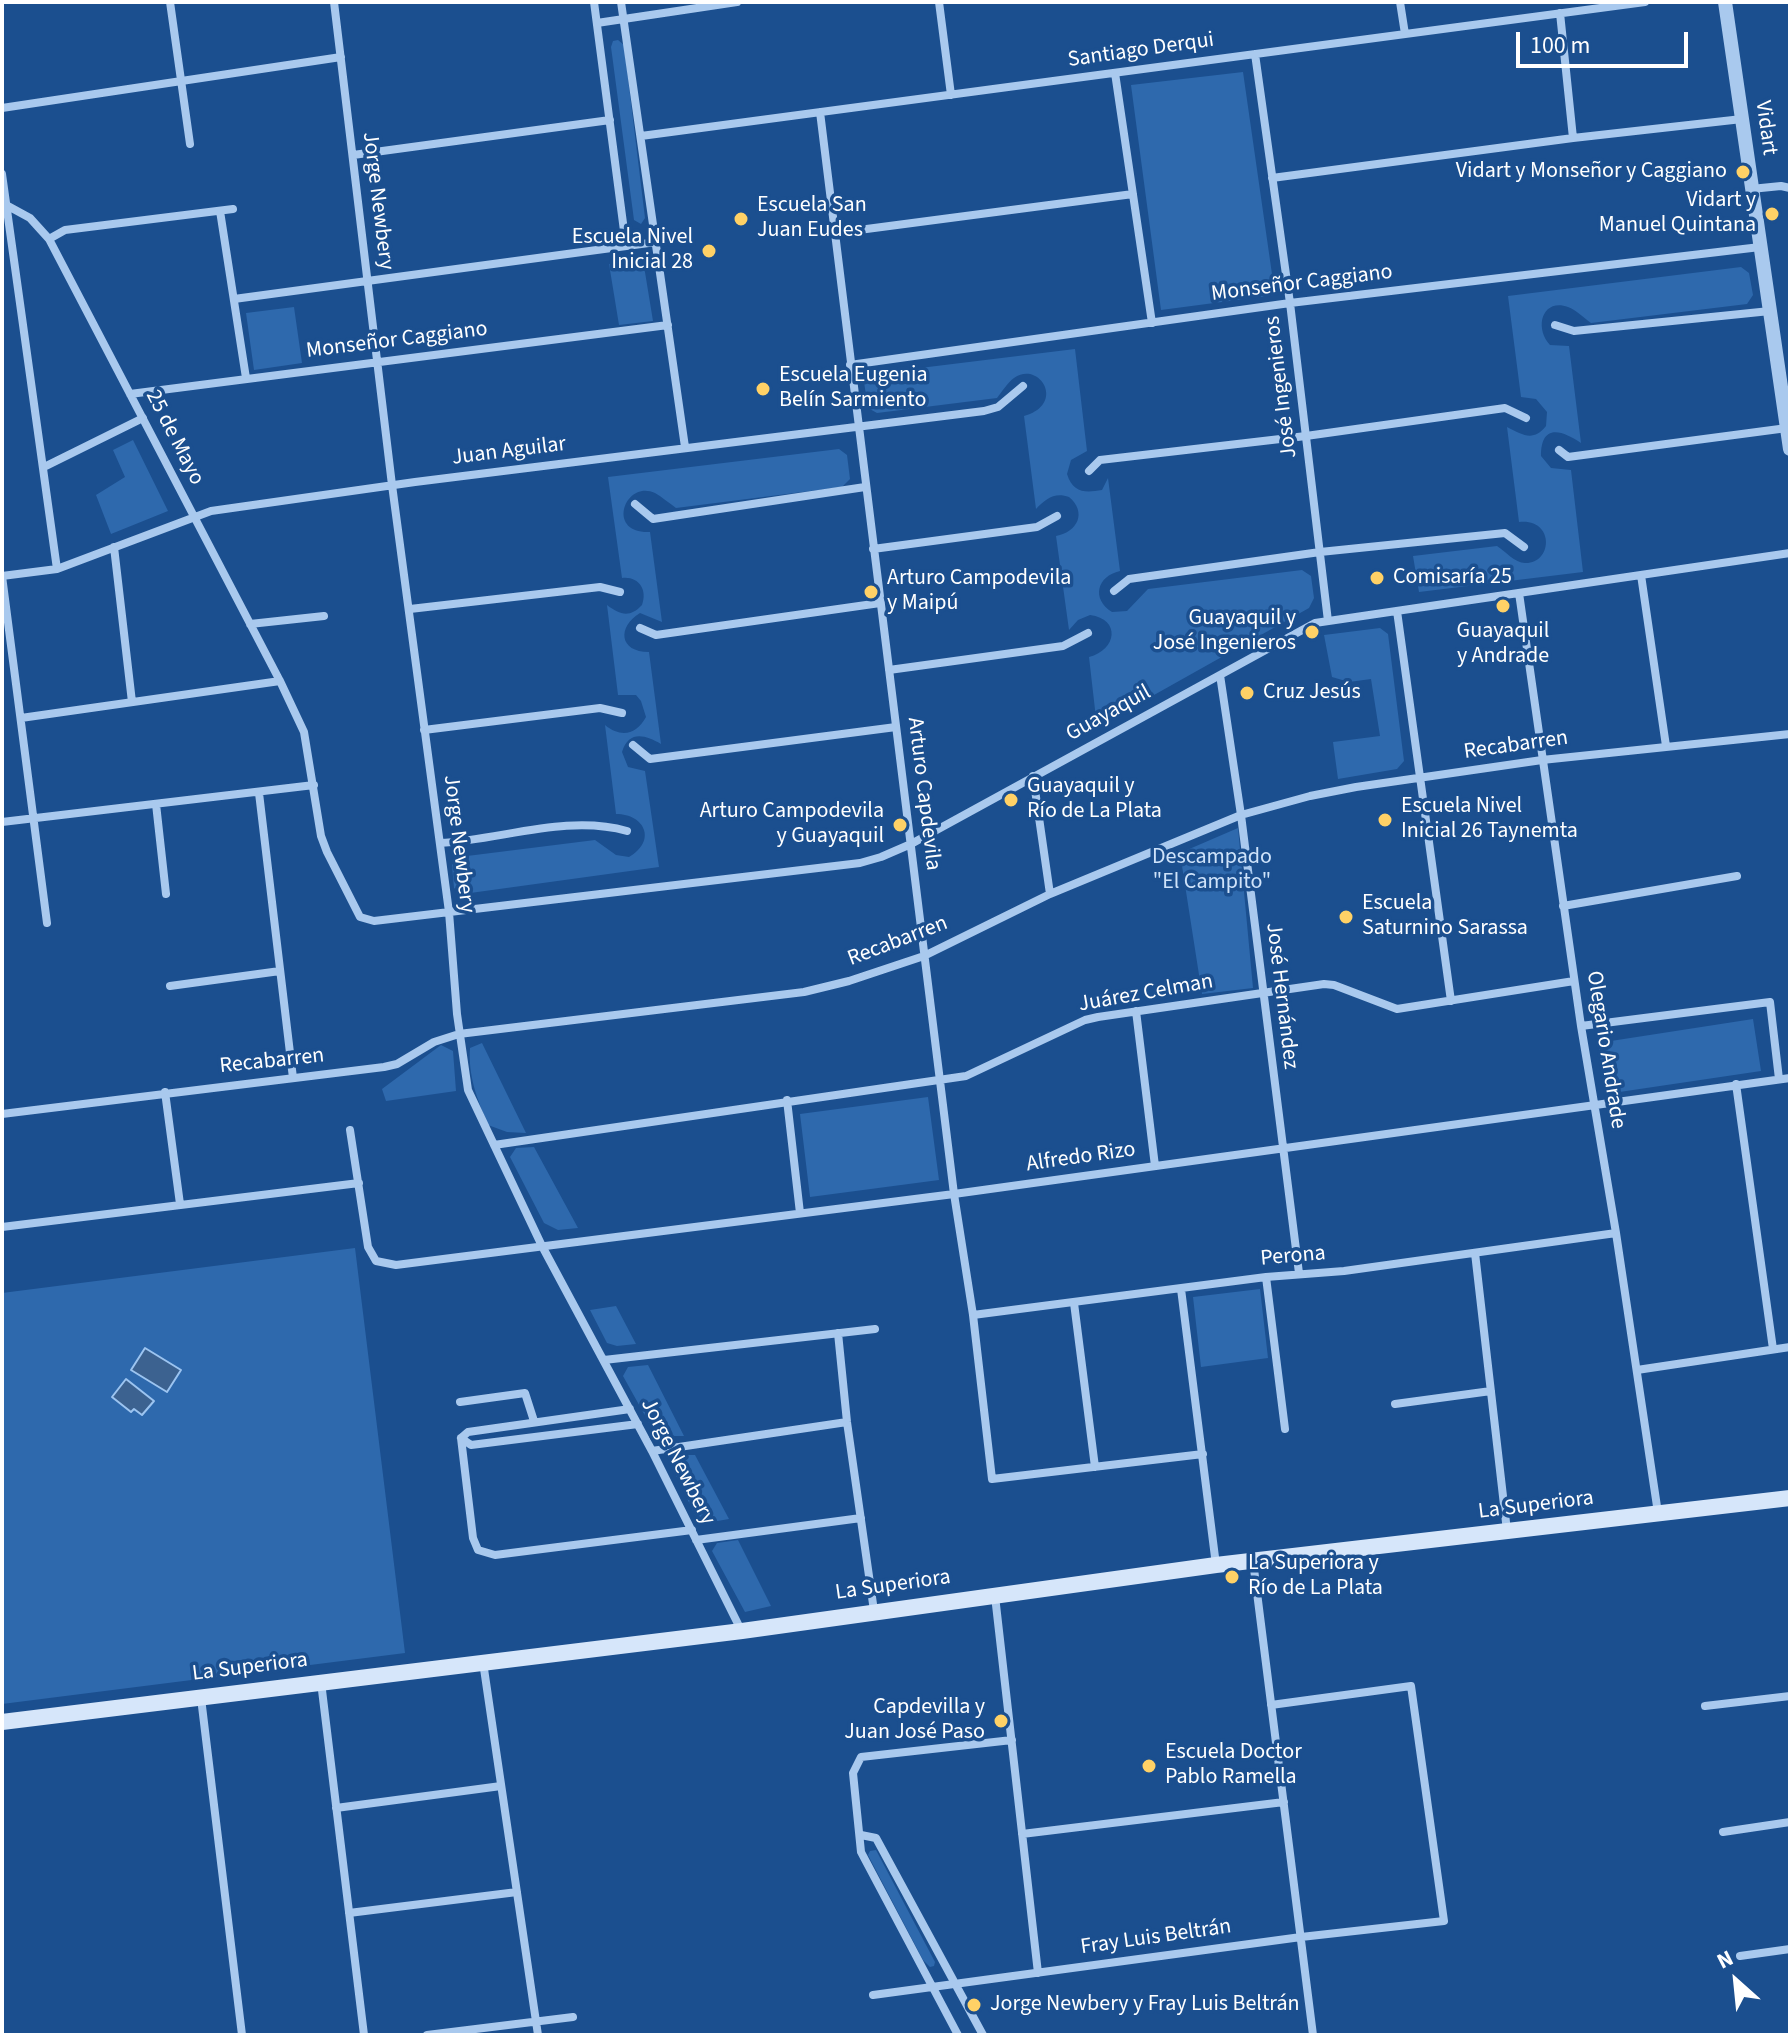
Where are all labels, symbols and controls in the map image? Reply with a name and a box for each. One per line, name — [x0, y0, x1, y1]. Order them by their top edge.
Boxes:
scale bar — [1520, 16, 1692, 66]
street label: Santiago Derqui — [1066, 28, 1216, 74]
text: 100 m — [1530, 28, 1590, 63]
street label: Vidart — [1748, 99, 1782, 157]
street label: Jorge Newbery — [355, 131, 399, 271]
place label: Vidart y Monseñor y Caggiano — [1456, 159, 1727, 185]
marker: Vidart y Monseñor y Caggiano — [1734, 163, 1752, 181]
place label: Vidart y Manuel Quintana — [1599, 188, 1756, 240]
place label: Escuela San Juan Eudes — [757, 193, 867, 244]
marker: Vidart y Manuel Quintana — [1763, 205, 1781, 223]
marker: Escuela San Juan Eudes — [732, 210, 750, 228]
place label: Escuela Nivel Inicial 28 — [572, 225, 693, 276]
marker: Escuela Nivel Inicial 28 — [700, 242, 718, 260]
street label: Monseñor Caggiano — [1210, 260, 1394, 308]
street label: José Ingenieros — [1260, 314, 1304, 460]
street label: Monseñor Caggiano — [305, 317, 489, 365]
place label: Escuela Eugenia Belín Sarmiento — [779, 363, 928, 414]
marker: Escuela Eugenia Belín Sarmiento — [754, 380, 772, 398]
street label: 25 de Mayo — [139, 386, 209, 490]
street label: Juan Aguilar — [450, 432, 568, 472]
place label: Comisaría 25 — [1393, 565, 1512, 591]
place label: Arturo Campodevila y Maipú — [887, 566, 1071, 618]
marker: Comisaría 25 — [1368, 569, 1386, 587]
marker: Arturo Campodevila y Maipú — [862, 583, 880, 601]
marker: Guayaquil y Andrade — [1494, 597, 1512, 615]
place label: Guayaquil y José Ingenieros — [1153, 606, 1296, 658]
place label: Guayaquil y Andrade — [1457, 619, 1549, 670]
marker: Guayaquil y José Ingenieros — [1303, 623, 1321, 641]
street label: Guayaquil — [1062, 680, 1156, 748]
place label: Cruz Jesús — [1263, 680, 1361, 706]
marker: Cruz Jesús — [1238, 684, 1256, 702]
street label: Arturo Capdevila — [901, 716, 945, 872]
street label: Recabarren — [1462, 726, 1570, 766]
street label: Jorge Newbery — [436, 774, 480, 914]
place label: Guayaquil y Río de La Plata — [1027, 774, 1162, 826]
marker: Guayaquil y Río de La Plata — [1002, 791, 1020, 809]
place label: Escuela Nivel Inicial 26 Taynemta — [1401, 794, 1578, 846]
place label: Arturo Campodevila y Guayaquil — [700, 799, 884, 850]
marker: Escuela Nivel Inicial 26 Taynemta — [1376, 811, 1394, 829]
marker: Arturo Campodevila y Guayaquil — [891, 816, 909, 834]
park label: Descampado "El Campito" — [1152, 845, 1272, 896]
place label: Escuela Saturnino Sarassa — [1362, 891, 1528, 942]
marker: Escuela Saturnino Sarassa — [1337, 908, 1355, 926]
street label: Recabarren — [844, 911, 952, 973]
street label: José Hernández — [1259, 921, 1303, 1071]
street label: Juárez Celman — [1077, 969, 1215, 1019]
street label: Olegario Andrade — [1579, 969, 1631, 1131]
street label: Recabarren — [218, 1043, 326, 1081]
street label: Alfredo Rizo — [1025, 1137, 1137, 1179]
street label: Perona — [1259, 1241, 1327, 1273]
street label: Jorge Newbery — [634, 1394, 720, 1530]
street label: La Superiora — [1477, 1486, 1595, 1526]
place label: La Superiora y Río de La Plata — [1248, 1551, 1383, 1602]
street label: La Superiora — [834, 1565, 952, 1607]
marker: La Superiora y Río de La Plata — [1223, 1568, 1241, 1586]
street label: La Superiora — [191, 1648, 309, 1688]
place label: Capdevilla y Juan José Paso — [844, 1695, 985, 1746]
marker: Capdevilla y Juan José Paso — [992, 1712, 1010, 1730]
place label: Escuela Doctor Pablo Ramella — [1165, 1740, 1302, 1792]
marker: Escuela Doctor Pablo Ramella — [1140, 1757, 1158, 1775]
street label: Fray Luis Beltrán — [1079, 1914, 1233, 1962]
north arrow — [1696, 1941, 1776, 2021]
text: N — [1711, 1942, 1739, 1977]
place label: Jorge Newbery y Fray Luis Beltrán — [990, 1992, 1300, 2018]
marker: Jorge Newbery y Fray Luis Beltrán — [965, 1996, 983, 2014]

